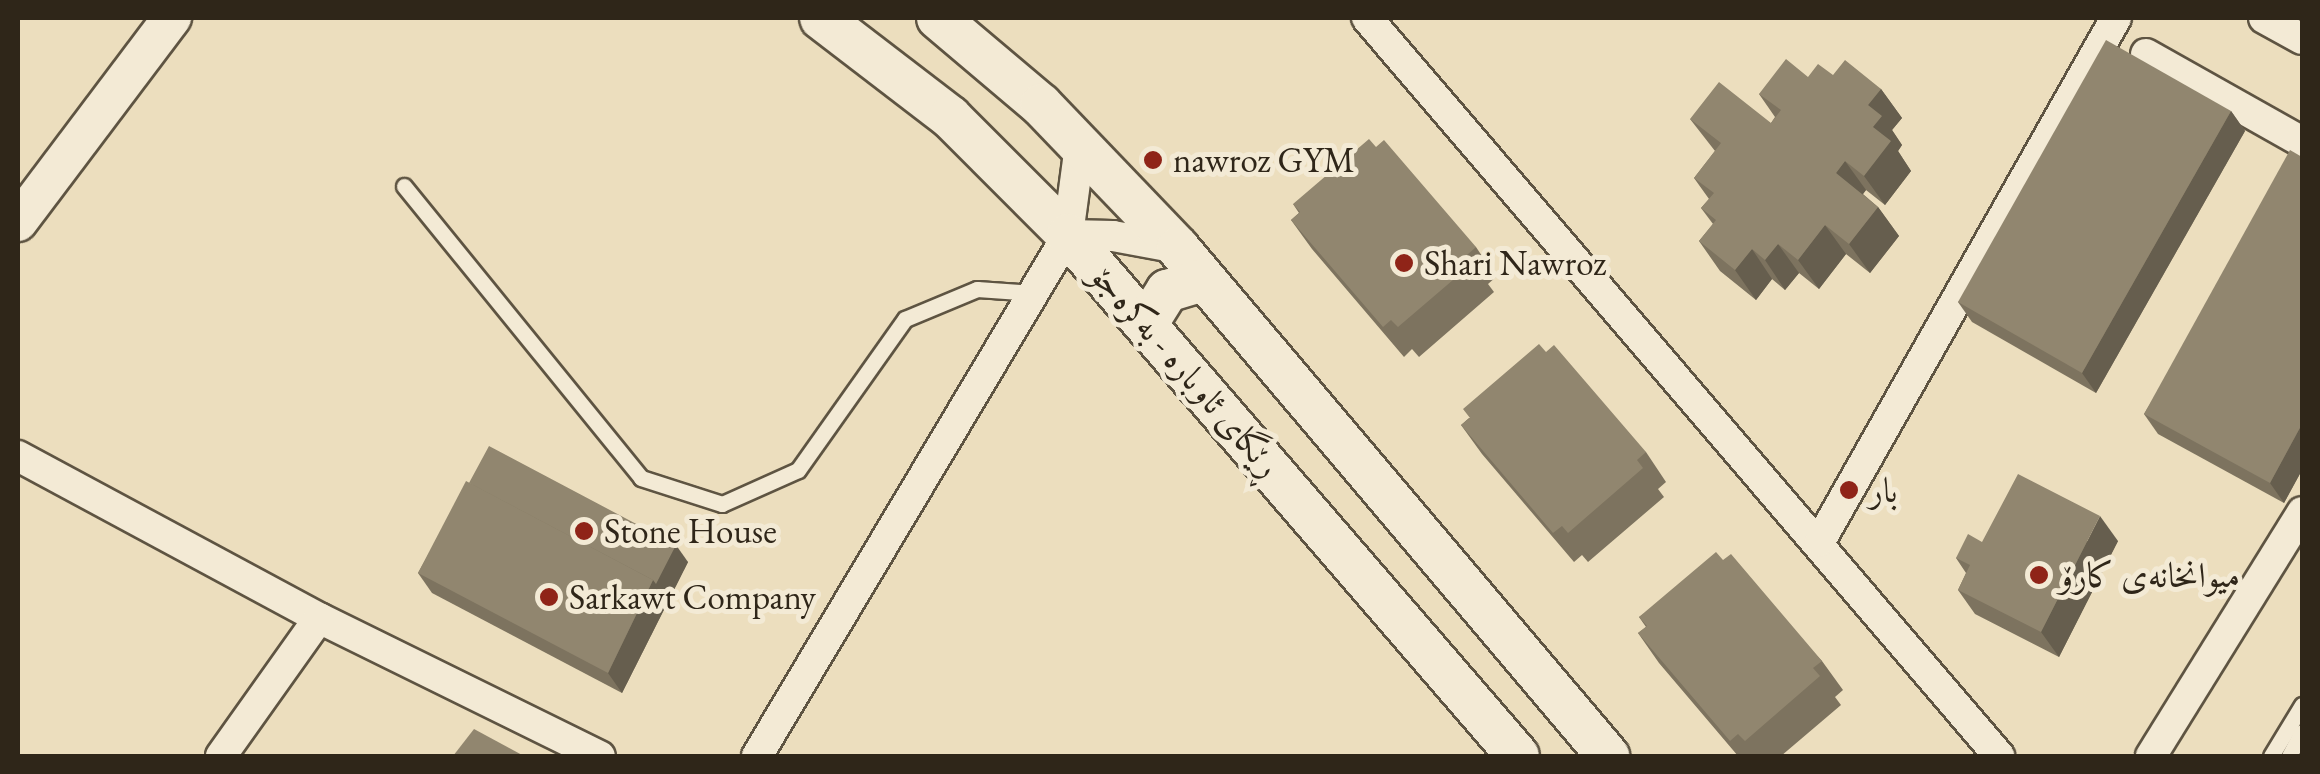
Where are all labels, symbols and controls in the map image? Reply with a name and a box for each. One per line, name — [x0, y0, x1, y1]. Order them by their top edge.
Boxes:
place label: nawroz GYM — [1173, 139, 1355, 181]
marker: nawroz GYM — [1142, 149, 1164, 171]
place label: Shari Nawroz — [1424, 242, 1606, 284]
marker: Shari Nawroz — [1393, 252, 1415, 274]
street label: ڕێگای ئاوبارە - بەکرەجۆ — [1082, 255, 1290, 485]
place label: بار — [1869, 469, 1898, 511]
marker: بار — [1838, 479, 1860, 501]
place label: Stone House — [604, 510, 777, 552]
marker: Stone House — [573, 520, 595, 542]
place label: میوانخانەی کارۆ — [2059, 554, 2240, 596]
marker: میوانخانەی کارۆ — [2028, 564, 2050, 586]
place label: Sarkawt Company — [569, 576, 816, 618]
marker: Sarkawt Company — [538, 586, 560, 608]

